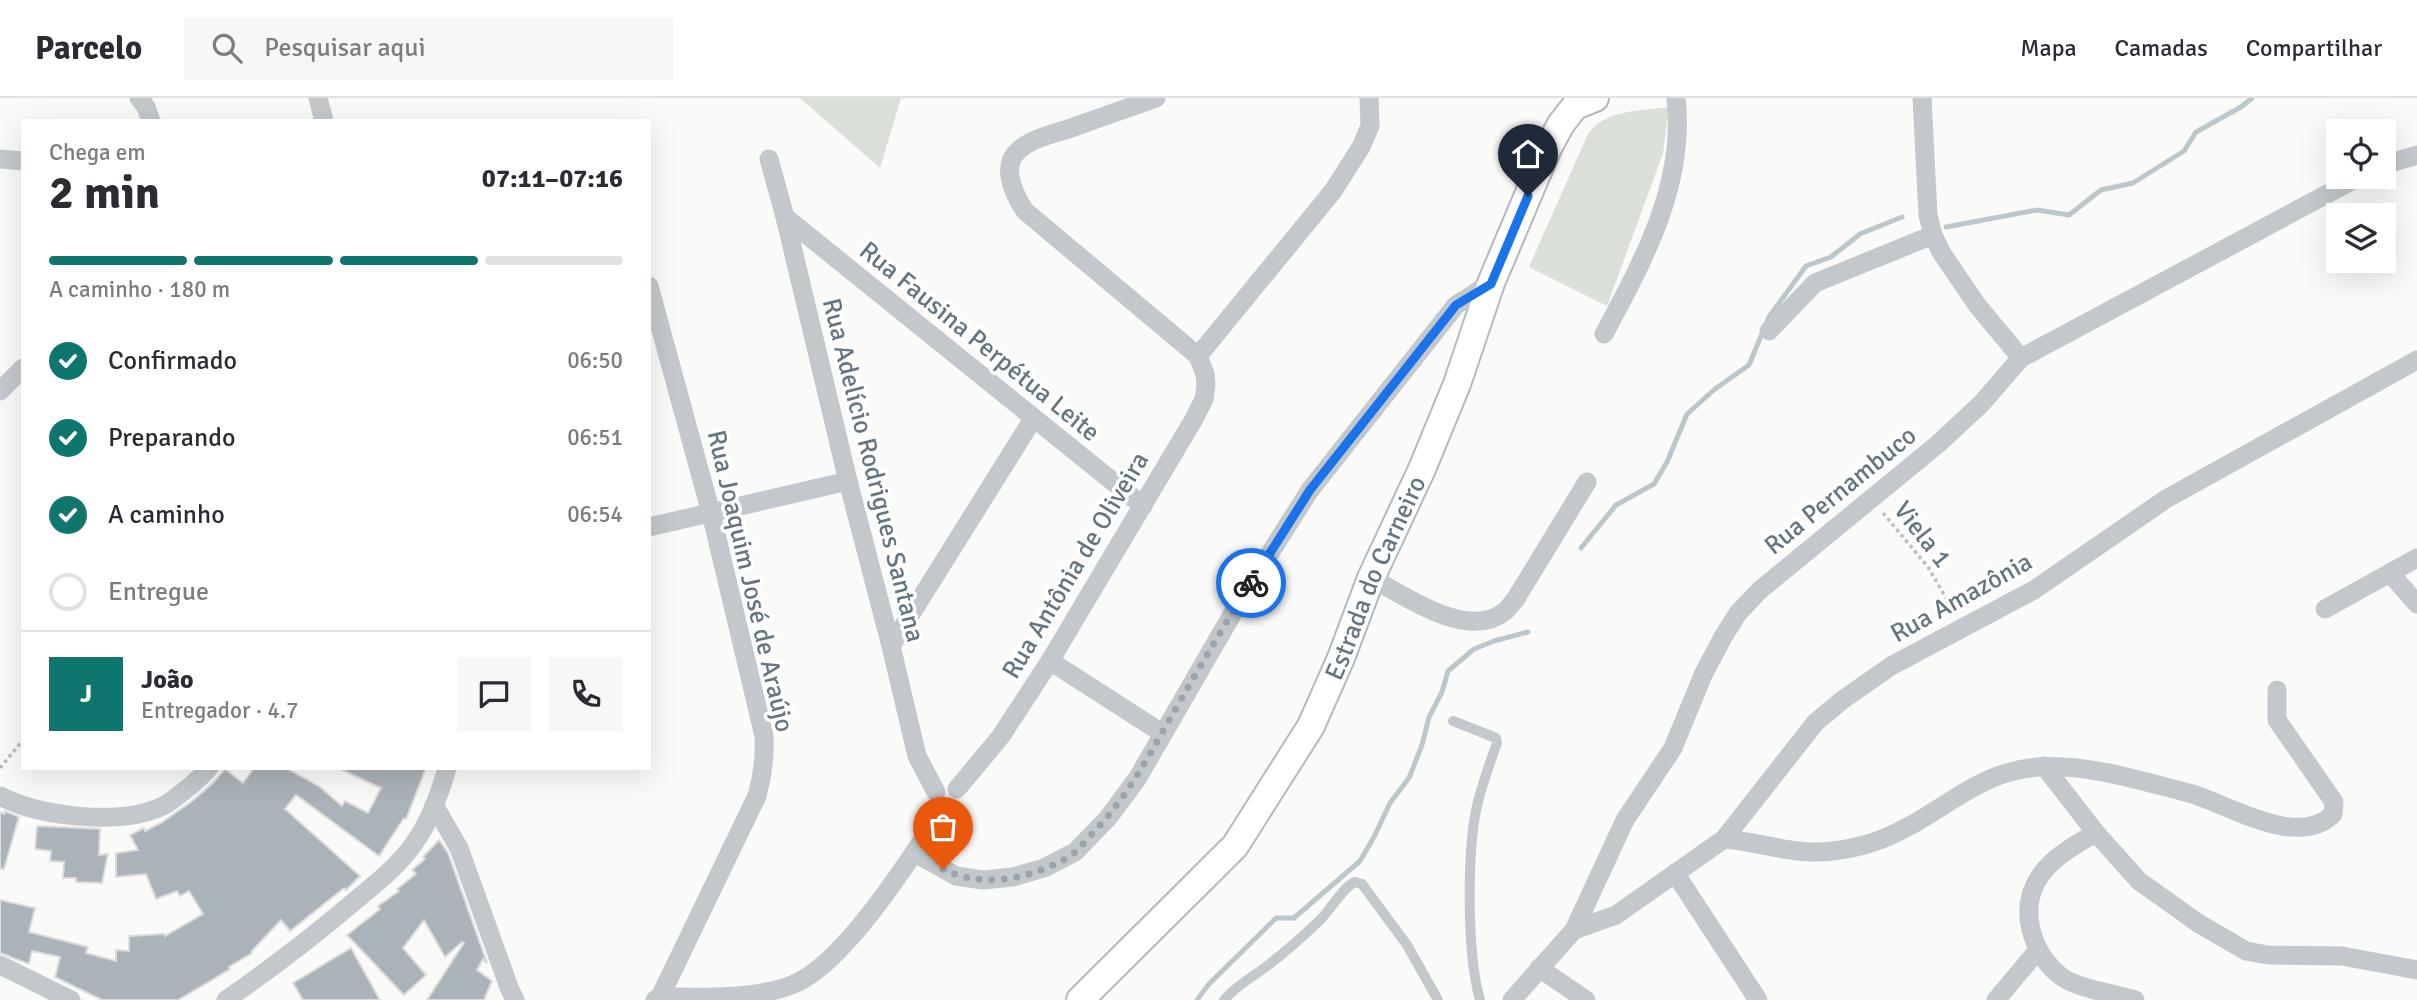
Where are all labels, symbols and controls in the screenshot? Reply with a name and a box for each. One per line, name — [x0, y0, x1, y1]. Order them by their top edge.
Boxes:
search box — [184, 17, 674, 80]
text: Parcelo — [35, 28, 142, 69]
icon: search — [208, 29, 246, 67]
text: Pesquisar aqui — [264, 32, 426, 64]
text: Mapa — [2020, 33, 2077, 63]
text: Camadas — [2115, 33, 2208, 63]
text: Compartilhar — [2246, 33, 2382, 63]
map controls — [2326, 119, 2396, 273]
button: locate — [2326, 119, 2396, 189]
pin — [1498, 124, 1558, 196]
icon: home — [1509, 135, 1547, 173]
text: Chega em — [49, 138, 146, 167]
text: 07:11–07:16 — [482, 163, 623, 195]
text: 2 min — [49, 165, 160, 221]
button: layers — [2326, 203, 2396, 273]
street label: Rua Fausina Perpétua Leite — [853, 235, 1106, 449]
text: A caminho · 180 m — [49, 275, 230, 304]
street label: Rua Adelício Rodrigues Santana — [815, 295, 931, 645]
icon: check — [49, 342, 87, 380]
text: Confirmado — [108, 345, 237, 377]
text: 06:50 — [567, 346, 623, 375]
icon: check — [49, 419, 87, 457]
street label: Rua Pernambuco — [1758, 420, 1923, 562]
text: Preparando — [108, 422, 235, 454]
text: 06:51 — [567, 423, 623, 452]
street label: Rua Joaquim José de Araújo — [700, 427, 800, 735]
street label: Rua Antônia de Oliveira — [995, 446, 1156, 685]
street label: Estrada do Carneiro — [1318, 471, 1433, 685]
street label: Viela 1 — [1886, 495, 1958, 574]
icon: check — [49, 496, 87, 534]
text: A caminho — [108, 499, 225, 531]
text: 06:54 — [567, 500, 623, 529]
street label: Rua Amazônia — [1885, 546, 2038, 650]
courier — [1216, 548, 1286, 618]
icon: bike — [1232, 564, 1270, 602]
text: Entregue — [108, 576, 209, 608]
button: chat — [457, 657, 531, 731]
button: phone — [549, 657, 623, 731]
text: João — [141, 664, 194, 696]
text: J — [80, 678, 92, 710]
text: Entregador · 4.7 — [141, 696, 299, 725]
pin — [913, 797, 973, 869]
icon: bag — [924, 808, 962, 846]

